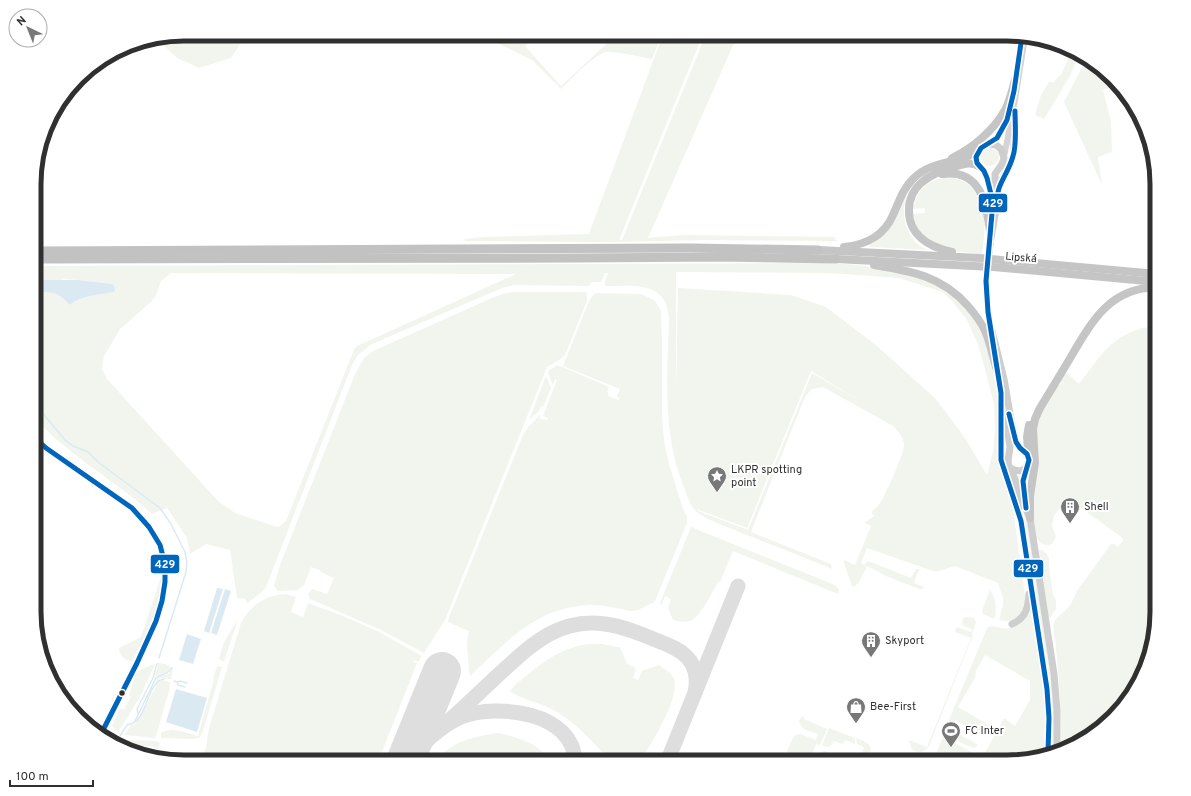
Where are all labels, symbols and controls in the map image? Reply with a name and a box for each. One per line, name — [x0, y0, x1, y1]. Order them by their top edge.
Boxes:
north arrow — [8, 8, 48, 48]
text: N — [14, 14, 30, 29]
line badge: 429 — [978, 193, 1008, 213]
text: 429 — [983, 197, 1004, 211]
street label: Lipská — [1005, 250, 1038, 266]
place label: LKPR spotting point — [731, 463, 802, 490]
place icon: LKPR spotting point — [706, 465, 728, 493]
building icon: Shell — [1059, 496, 1081, 524]
place label: Shell — [1084, 500, 1109, 514]
line badge: 429 — [150, 554, 180, 574]
text: 429 — [155, 558, 176, 572]
line badge: 429 — [1013, 559, 1044, 578]
text: 429 — [1018, 562, 1039, 576]
building icon: Skyport — [860, 630, 882, 658]
place label: Skyport — [885, 634, 924, 648]
unlabelled marker — [117, 688, 127, 698]
shop icon: Bee-First — [845, 696, 867, 724]
place label: Bee-First — [870, 700, 916, 714]
sports icon: FC Inter — [940, 720, 962, 748]
place label: FC Inter — [965, 724, 1005, 738]
scale bar — [10, 762, 93, 788]
text: 100 m — [16, 769, 49, 785]

